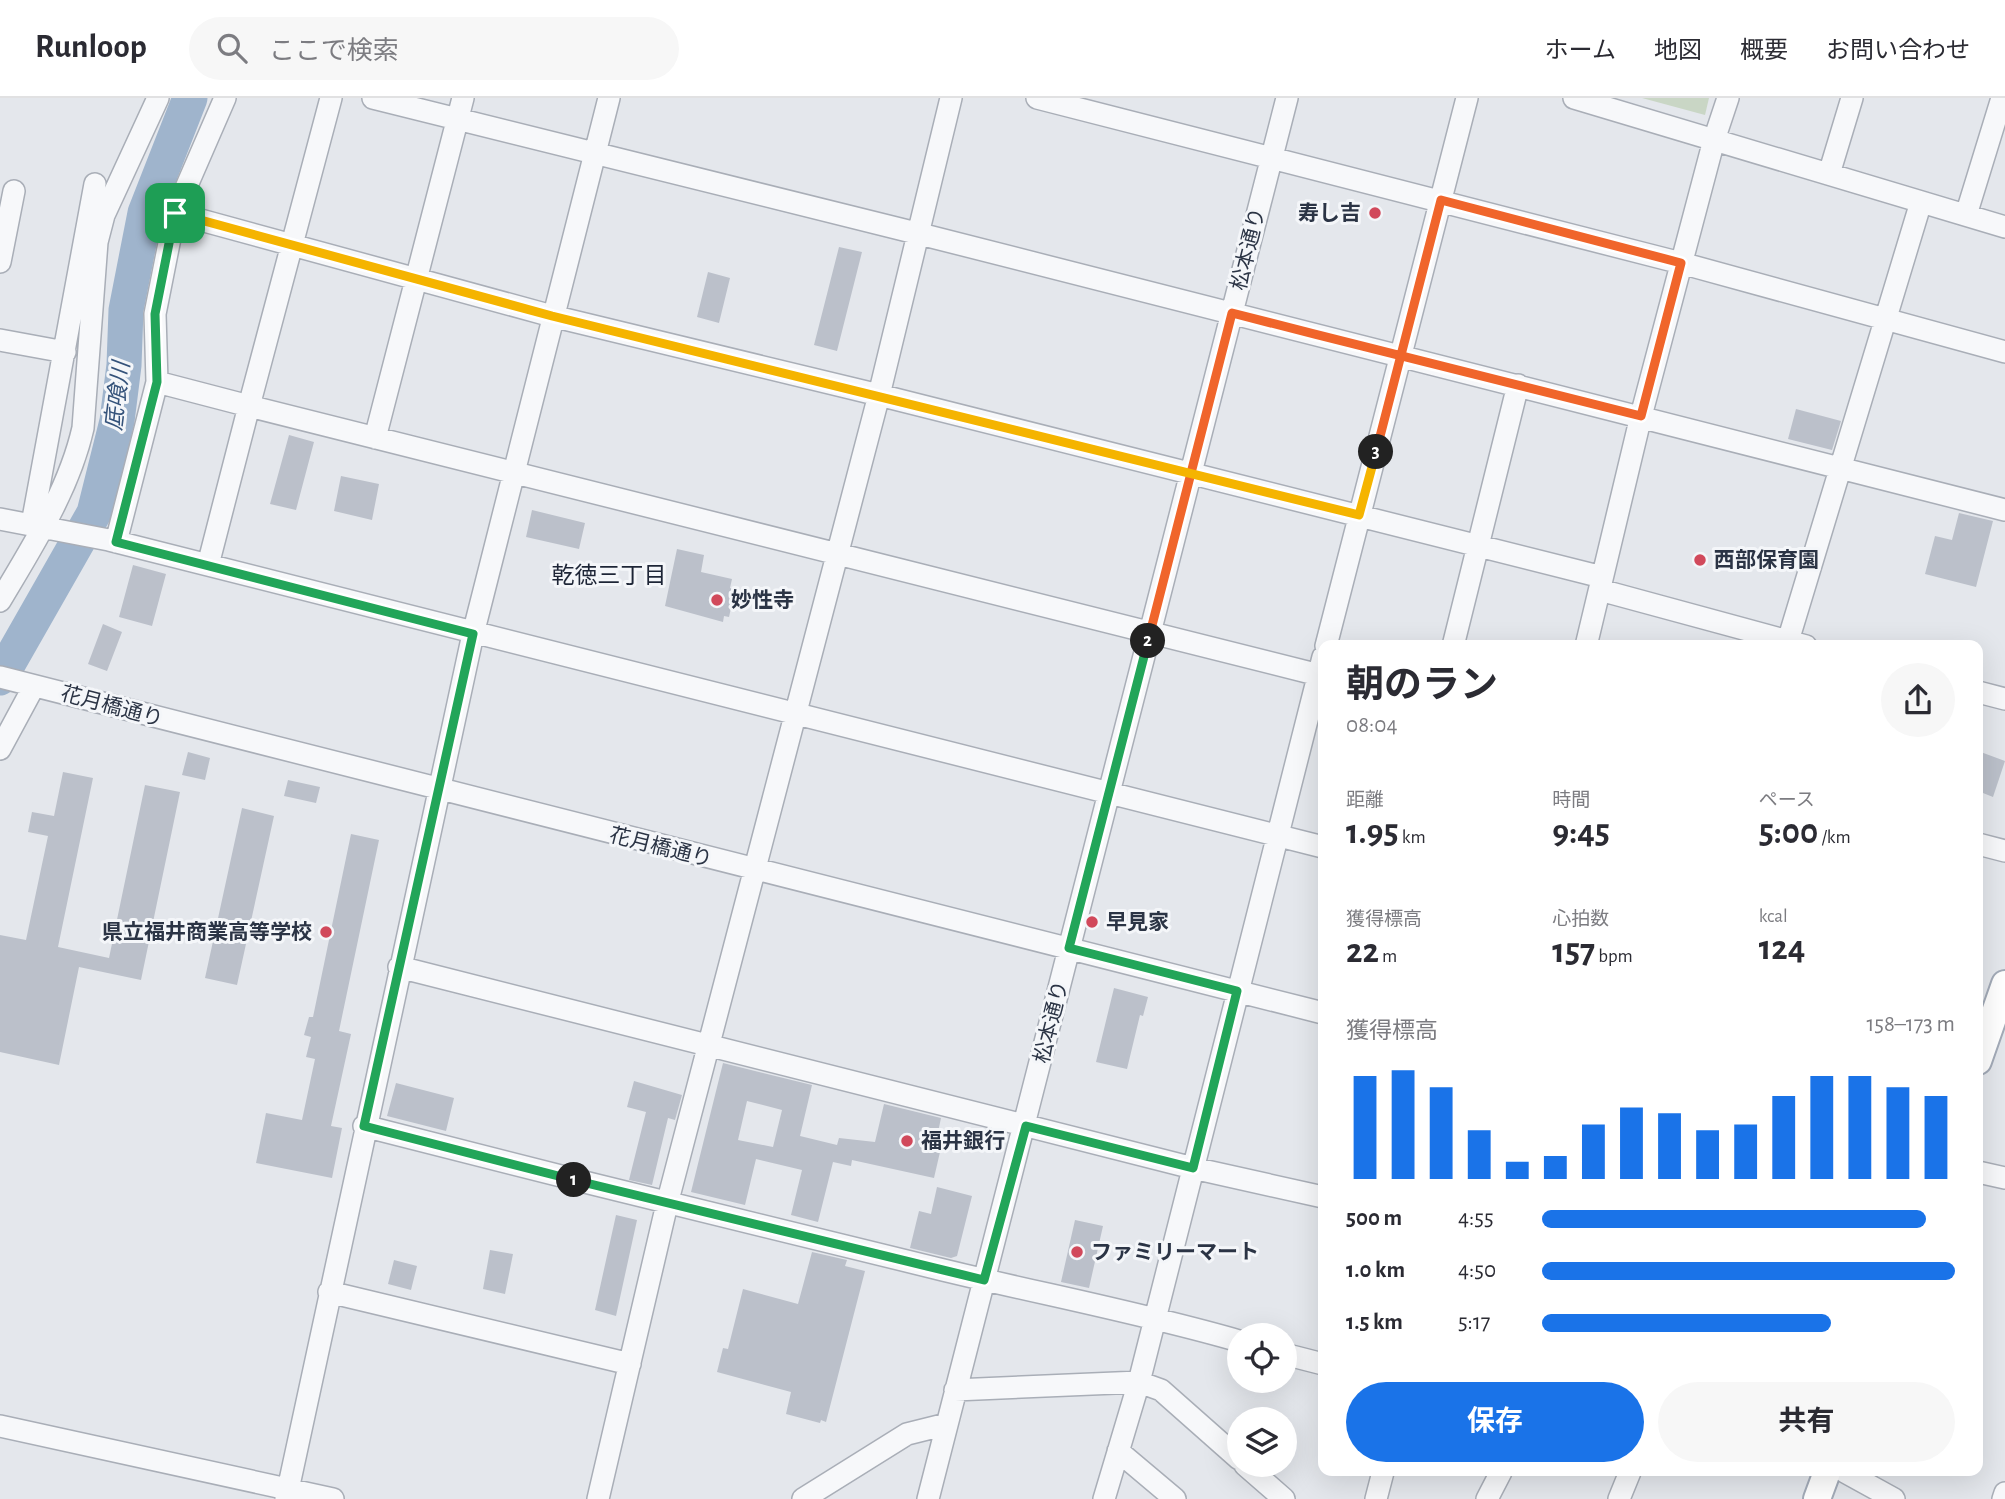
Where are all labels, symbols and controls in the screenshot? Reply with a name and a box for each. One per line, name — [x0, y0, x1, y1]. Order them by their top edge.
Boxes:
search box — [189, 17, 679, 80]
icon: search — [213, 29, 251, 67]
text: Runloop — [35, 31, 147, 64]
text: ここで検索 — [269, 38, 399, 64]
text: ホーム — [1545, 39, 1616, 63]
text: 地図 — [1654, 39, 1702, 63]
text: 概要 — [1740, 39, 1788, 63]
text: お問い合わせ — [1826, 39, 1970, 63]
pin — [145, 183, 205, 243]
icon: arrive — [156, 194, 194, 232]
place label: 寿し吉 — [1298, 202, 1361, 224]
marker: 寿し吉 — [1367, 205, 1383, 221]
street label: 松本通り — [1227, 206, 1269, 292]
water label: 底喰川 — [101, 357, 134, 432]
pin: 3 — [1358, 434, 1394, 470]
text: 3 — [1371, 442, 1380, 461]
place label: 西部保育園 — [1714, 549, 1819, 571]
marker: 西部保育園 — [1692, 552, 1708, 568]
district label: 乾徳三丁目 — [552, 563, 667, 588]
place label: 妙性寺 — [731, 589, 794, 611]
marker: 妙性寺 — [709, 592, 725, 608]
pin: 2 — [1130, 624, 1166, 658]
text: 2 — [1143, 631, 1152, 650]
button: share — [1881, 663, 1955, 737]
text: 朝のラン — [1346, 667, 1498, 705]
street label: 花月橋通り — [58, 682, 166, 730]
text: 08:04 — [1346, 714, 1398, 737]
text: 距離 — [1346, 791, 1384, 810]
text: 時間 — [1552, 791, 1590, 810]
text: ペース — [1759, 791, 1815, 810]
text: 1.95 — [1346, 815, 1399, 850]
text: 9:45 — [1552, 815, 1610, 850]
text: 5:00 — [1759, 815, 1818, 850]
street label: 花月橋通り — [607, 824, 715, 870]
text: km — [1399, 828, 1426, 847]
text: /km — [1818, 828, 1851, 847]
text: kcal — [1759, 907, 1788, 926]
text: 獲得標高 — [1346, 910, 1422, 929]
text: 心拍数 — [1552, 910, 1609, 929]
place label: 早見家 — [1106, 911, 1169, 933]
marker: 早見家 — [1084, 914, 1100, 930]
place label: 県立福井商業高等学校 — [102, 920, 312, 943]
marker: 県立福井商業高等学校 — [318, 924, 334, 940]
text: 124 — [1759, 931, 1805, 966]
text: 22 — [1346, 934, 1379, 969]
text: 157 — [1552, 934, 1595, 969]
text: m — [1379, 947, 1397, 966]
text: bpm — [1595, 947, 1633, 966]
street label: 松本通り — [1030, 979, 1072, 1065]
text: 158–173 m — [1866, 1013, 1955, 1036]
text: 獲得標高 — [1346, 1020, 1438, 1043]
place label: 福井銀行 — [921, 1129, 1005, 1152]
marker: 福井銀行 — [899, 1133, 915, 1149]
pin: 1 — [556, 1162, 592, 1198]
text: 1 — [570, 1170, 577, 1189]
text: 500 m — [1346, 1207, 1402, 1230]
text: 4:55 — [1458, 1207, 1494, 1230]
place label: ファミリーマート — [1091, 1242, 1259, 1263]
marker: ファミリーマート — [1069, 1244, 1085, 1260]
text: 1.0 km — [1346, 1259, 1405, 1282]
text: 4:50 — [1458, 1259, 1496, 1282]
text: 1.5 km — [1346, 1311, 1403, 1334]
text: 5:17 — [1458, 1311, 1490, 1334]
map controls — [1227, 1323, 1297, 1477]
button: locate — [1227, 1323, 1297, 1393]
button: 保存 — [1346, 1382, 1644, 1462]
button: 共有 — [1658, 1382, 1955, 1462]
button: layers — [1227, 1407, 1297, 1477]

